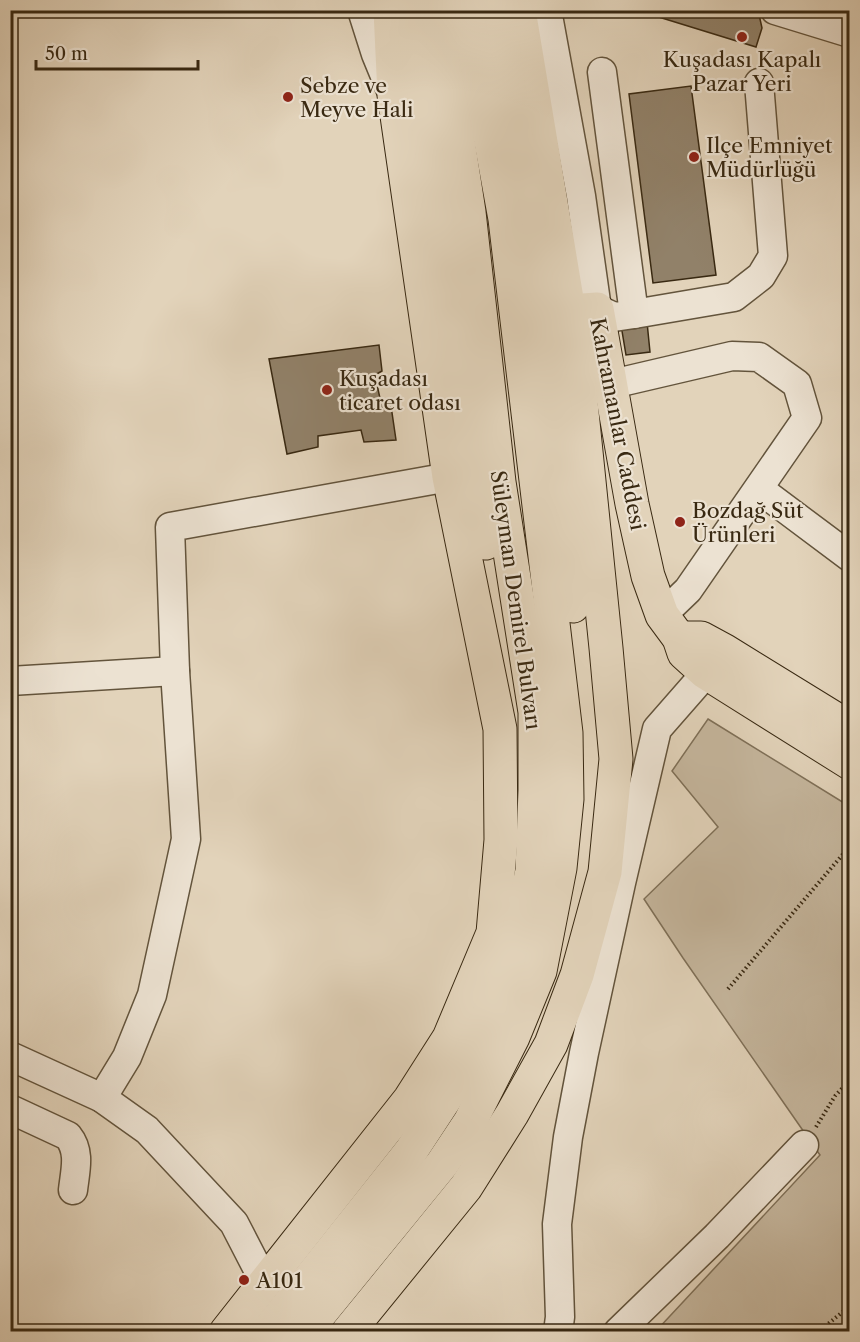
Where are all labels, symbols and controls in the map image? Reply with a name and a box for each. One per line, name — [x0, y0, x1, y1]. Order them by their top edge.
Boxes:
marker: Kuşadası Kapalı Pazar Yeri — [735, 30, 749, 44]
scale bar — [36, 33, 198, 71]
text: 50 m — [45, 43, 88, 65]
place label: Kuşadası Kapalı Pazar Yeri — [663, 47, 821, 96]
place label: Sebze ve Meyve Hali — [300, 73, 413, 122]
marker: Sebze ve Meyve Hali — [281, 90, 295, 104]
place label: Ilçe Emniyet Müdürlüğü — [706, 133, 833, 182]
marker: Ilçe Emniyet Müdürlüğü — [687, 150, 701, 164]
street label: Kahramanlar Caddesi — [585, 316, 651, 532]
place label: Kuşadası ticaret odası — [339, 366, 461, 415]
marker: Kuşadası ticaret odası — [320, 383, 334, 397]
street label: Süleyman Demirel Bulvarı — [485, 469, 547, 731]
place label: Bozdağ Süt Ürünleri — [692, 498, 804, 547]
marker: Bozdağ Süt Ürünleri — [673, 515, 687, 529]
place label: A101 — [255, 1268, 303, 1293]
marker: A101 — [237, 1273, 251, 1287]

